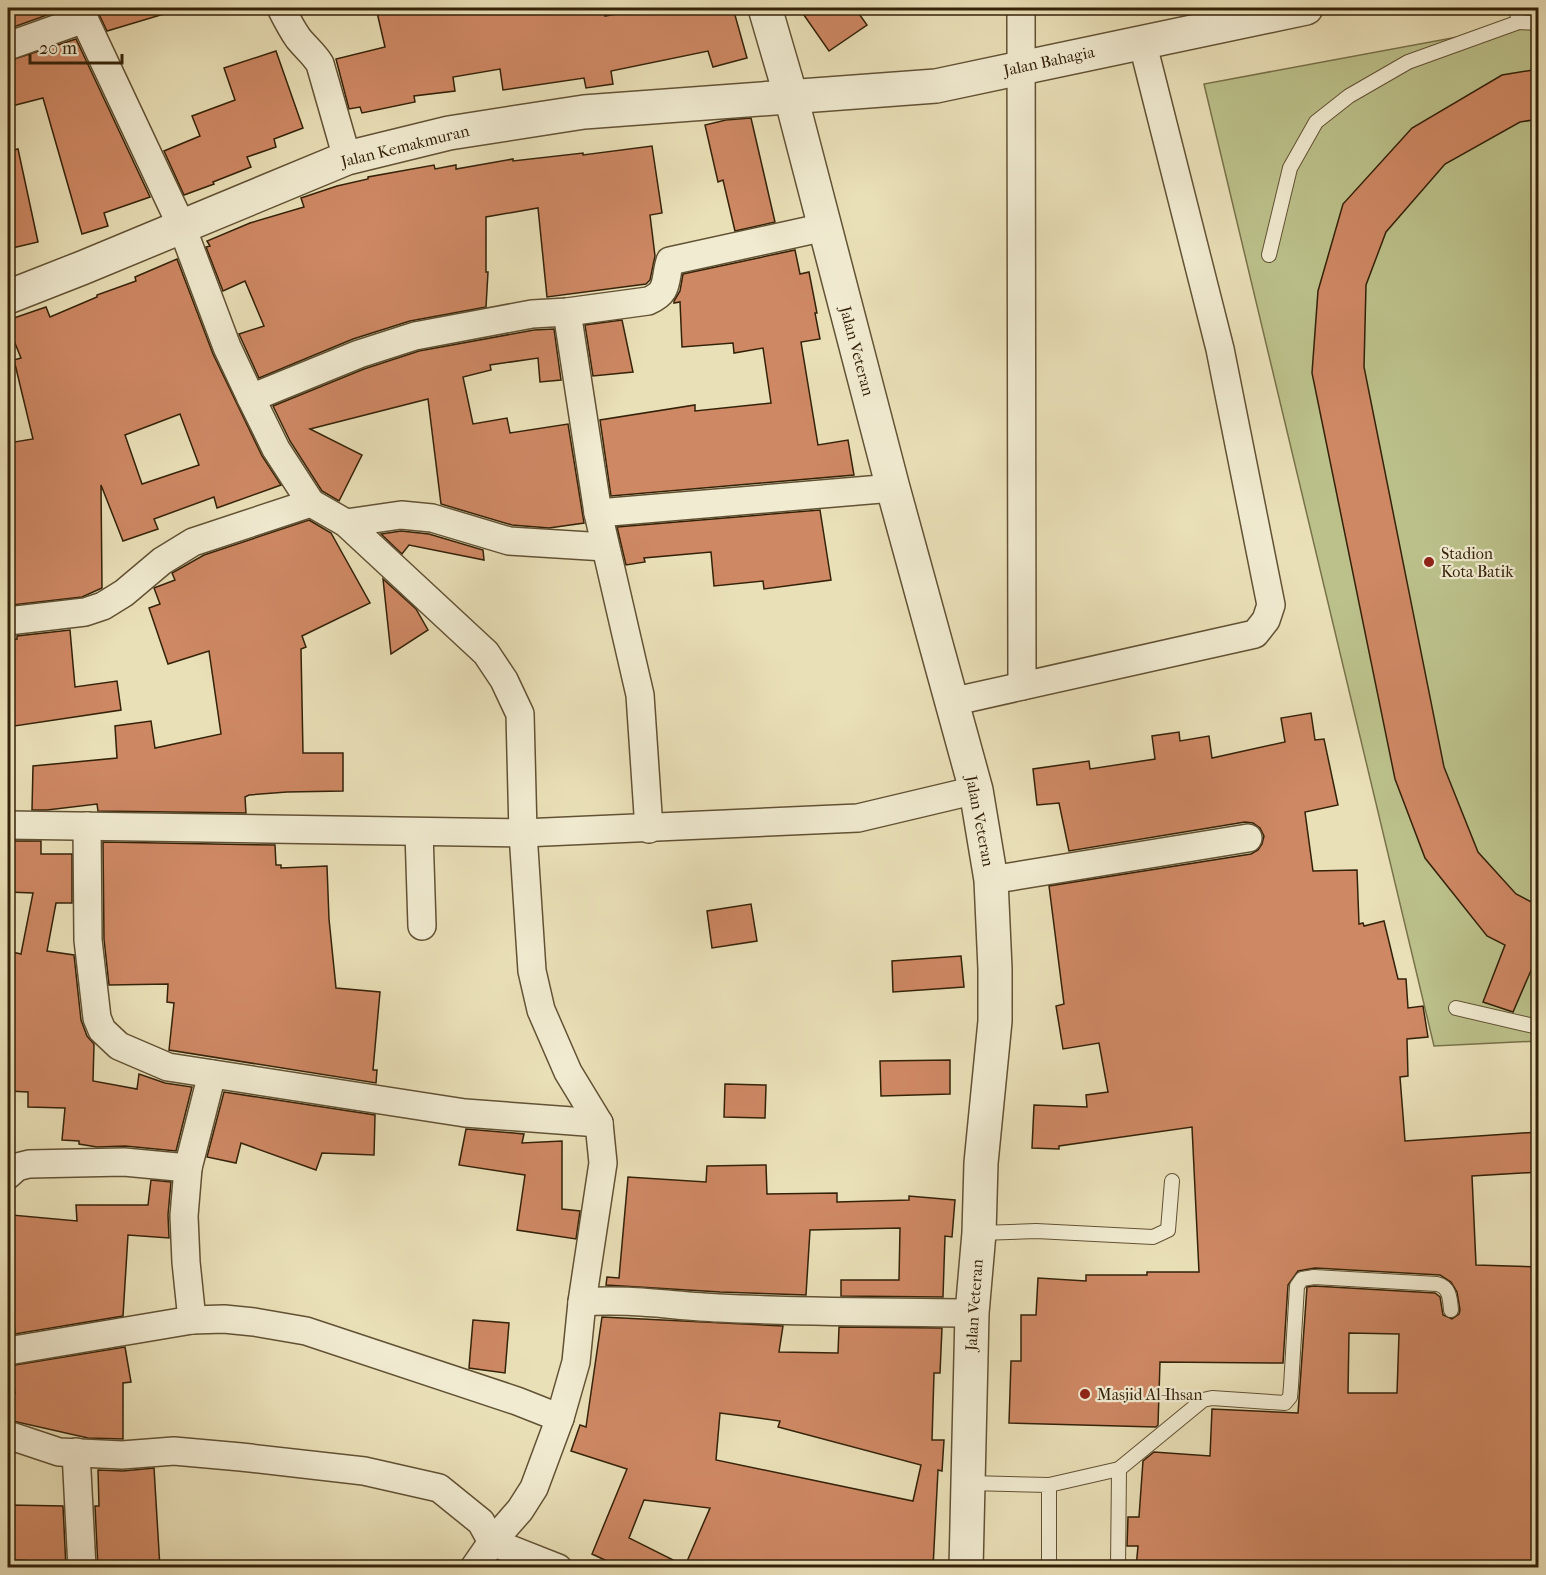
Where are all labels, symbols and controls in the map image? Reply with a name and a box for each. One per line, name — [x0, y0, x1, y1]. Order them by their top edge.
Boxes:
scale bar — [30, 27, 122, 65]
text: 20 m — [39, 38, 77, 59]
street label: Jalan Bahagia — [1000, 42, 1097, 80]
street label: Jalan Kemakmuran — [337, 121, 472, 172]
street label: Jalan Veteran — [835, 302, 878, 399]
place label: Stadion Kota Batik — [1441, 544, 1514, 581]
marker: Stadion Kota Batik — [1422, 555, 1436, 569]
street label: Jalan Veteran — [962, 772, 998, 869]
street label: Jalan Veteran — [961, 1258, 987, 1354]
place label: Masjid Al-Ihsan — [1097, 1385, 1203, 1404]
marker: Masjid Al-Ihsan — [1078, 1387, 1092, 1401]

